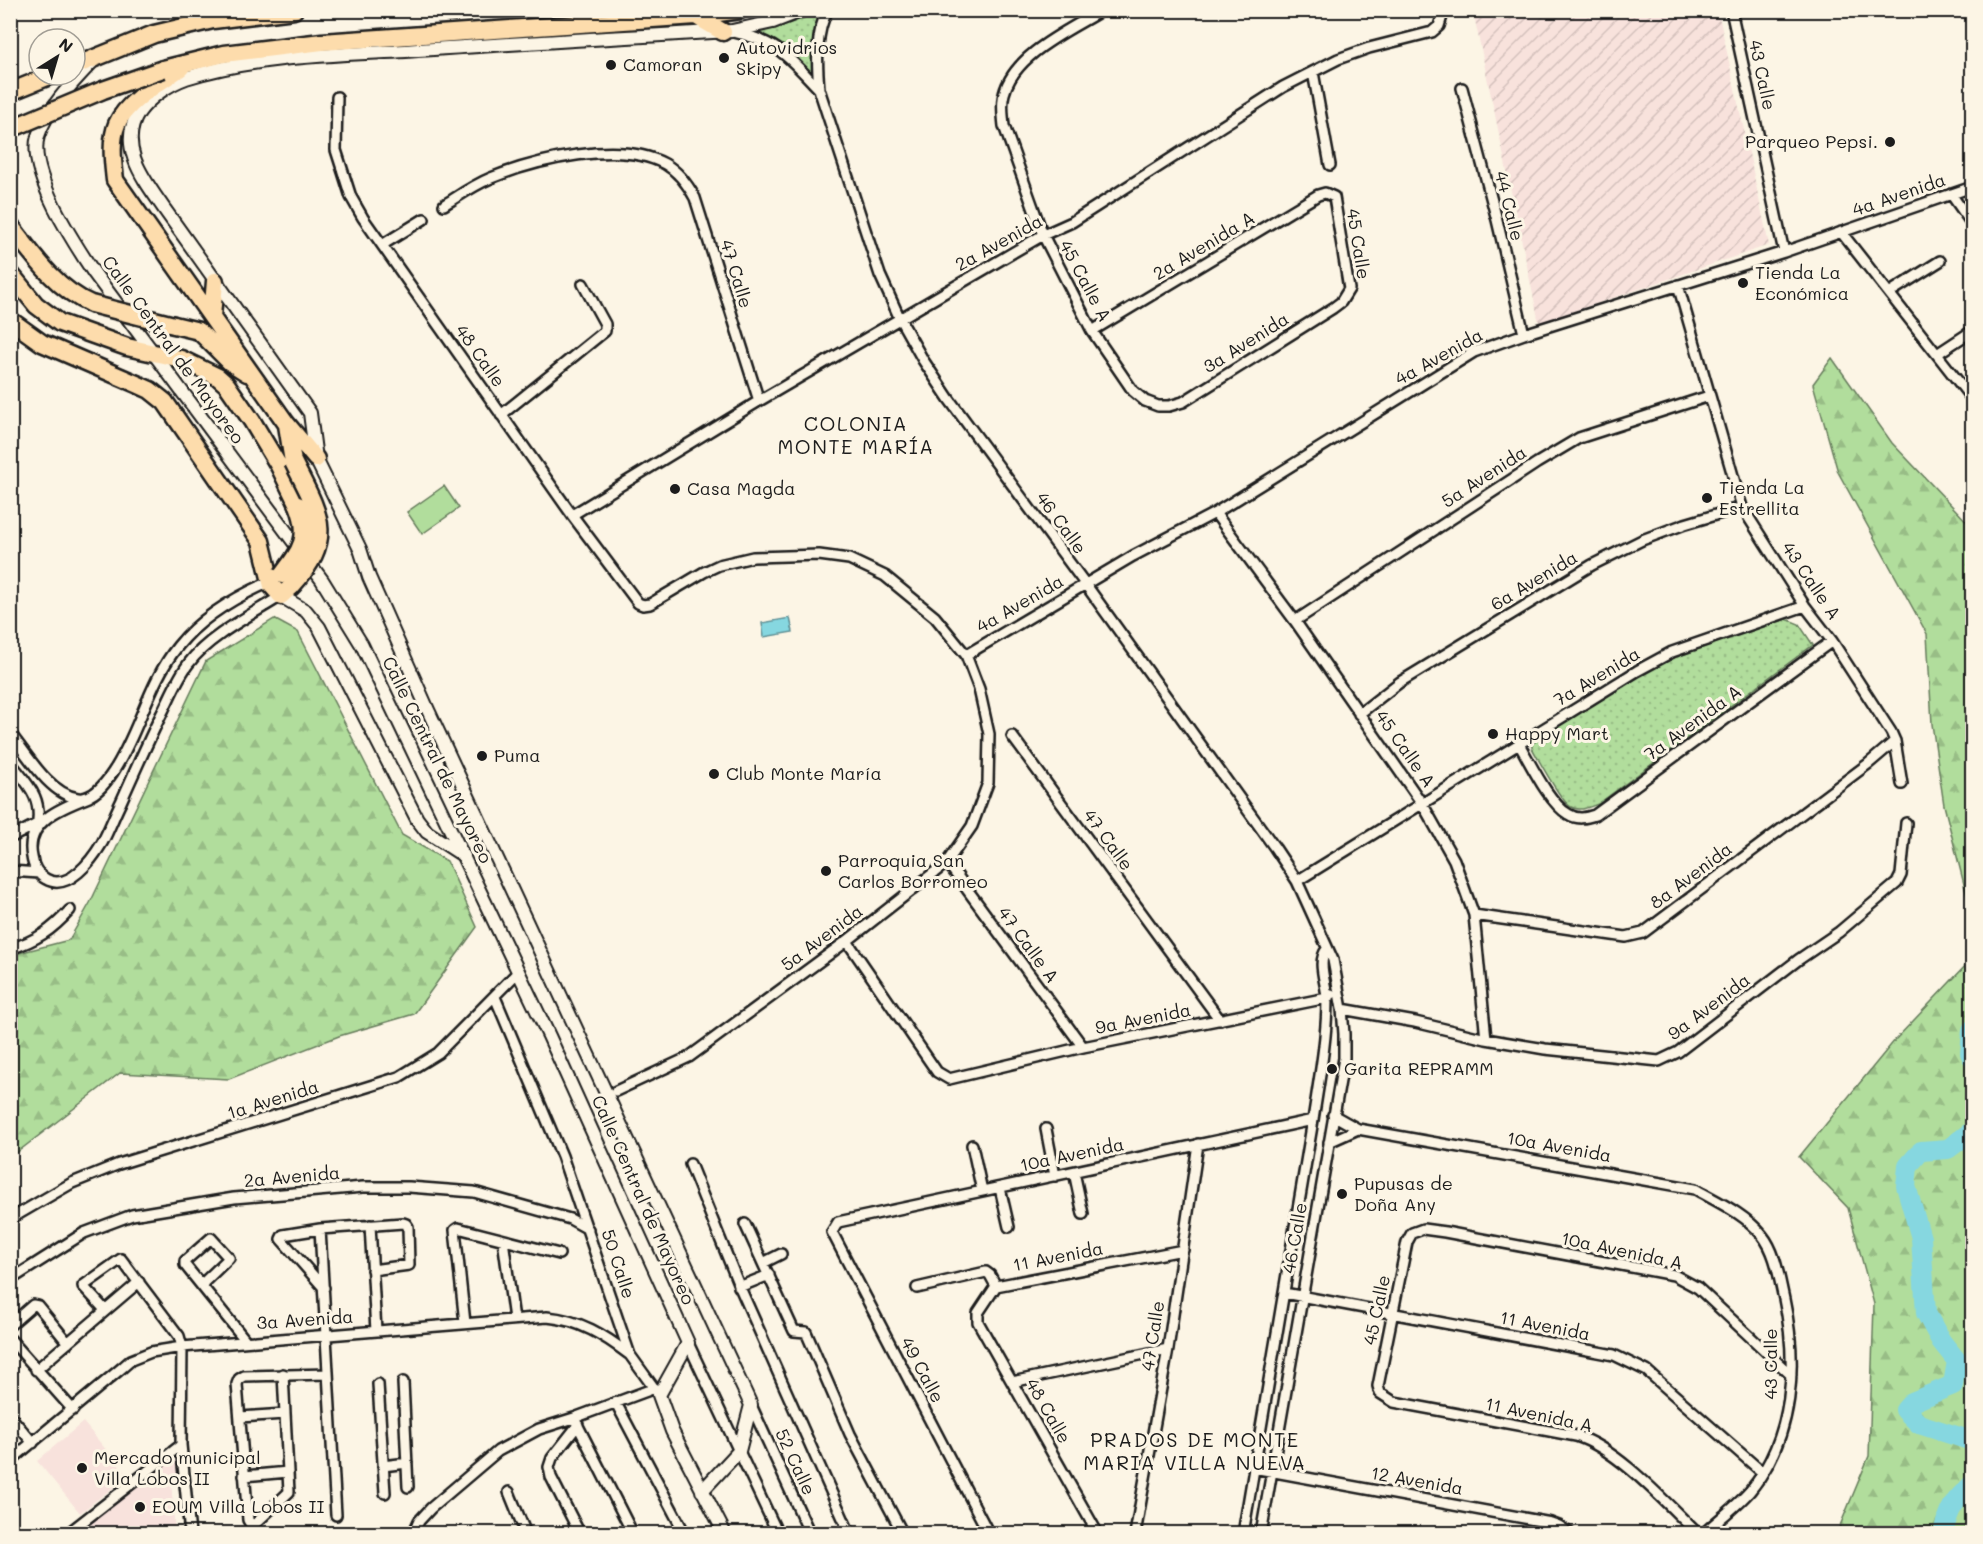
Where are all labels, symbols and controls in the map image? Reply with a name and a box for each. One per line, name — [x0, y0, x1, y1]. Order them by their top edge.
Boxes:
north arrow — [27, 27, 87, 87]
text: N — [55, 33, 78, 57]
place label: Autovidrios Skipy — [736, 35, 837, 80]
street label: 43 Calle — [1744, 38, 1782, 112]
marker: Autovidrios Skipy — [717, 51, 731, 65]
place label: Camoran — [623, 52, 702, 76]
marker: Camoran — [604, 58, 618, 72]
place label: Parqueo Pepsi. — [1745, 129, 1878, 153]
marker: Parqueo Pepsi. — [1883, 135, 1897, 149]
street label: 4a Avenida — [1849, 167, 1948, 221]
street label: 44 Calle — [1490, 168, 1530, 243]
street label: 2a Avenida A — [1148, 205, 1259, 285]
street label: 45 Calle — [1342, 207, 1376, 281]
street label: 2a Avenida — [951, 208, 1047, 276]
street label: 45 Calle A — [1054, 235, 1117, 326]
street label: 47 Calle — [715, 236, 759, 311]
street label: Calle Central de Mayoreo — [97, 250, 250, 449]
place label: Tienda La Económica — [1755, 260, 1849, 305]
marker: Tienda La Económica — [1736, 276, 1750, 290]
street label: 3a Avenida — [1198, 306, 1293, 378]
street label: 48 Calle — [450, 319, 511, 392]
street label: 4a Avenida — [1390, 322, 1487, 390]
district label: COLONIA MONTE MARÍA — [777, 410, 935, 459]
street label: 5a Avenida — [1436, 440, 1531, 513]
place label: Tienda La Estrellita — [1719, 475, 1805, 520]
place label: Casa Magda — [687, 476, 795, 500]
marker: Casa Magda — [668, 482, 682, 496]
street label: 46 Calle — [1031, 486, 1093, 558]
marker: Tienda La Estrellita — [1700, 491, 1714, 505]
street label: 43 Calle A — [1777, 537, 1847, 624]
street label: 6a Avenida — [1486, 545, 1581, 615]
street label: 4a Avenida — [972, 568, 1067, 638]
street label: 7a Avenida — [1549, 641, 1644, 711]
street label: Calle Central de Mayoreo — [377, 652, 499, 867]
street label: 7a Avenida A — [1639, 679, 1746, 766]
street label: 45 Calle A — [1370, 705, 1441, 792]
place label: Happy Mart — [1505, 721, 1609, 745]
marker: Happy Mart — [1486, 727, 1500, 741]
place label: Puma — [494, 743, 540, 767]
marker: Puma — [475, 749, 489, 763]
place label: Club Monte María — [726, 761, 882, 785]
marker: Club Monte María — [707, 767, 721, 781]
street label: 47 Calle — [1078, 804, 1139, 875]
street label: 8a Avenida — [1644, 836, 1736, 914]
place label: Parroquia San Carlos Borromeo — [838, 848, 988, 893]
marker: Parroquia San Carlos Borromeo — [819, 864, 833, 878]
street label: 5a Avenida — [775, 898, 867, 976]
street label: 47 Calle A — [993, 901, 1065, 987]
street label: 9a Avenida — [1662, 967, 1754, 1045]
street label: 9a Avenida — [1093, 997, 1193, 1039]
place label: Garita REPRAMM — [1344, 1056, 1494, 1080]
marker: Garita REPRAMM — [1325, 1062, 1339, 1076]
street label: 1a Avenida — [224, 1074, 321, 1124]
street label: Calle Central de Mayoreo — [587, 1091, 701, 1309]
street label: 10a Avenida — [1505, 1125, 1613, 1167]
street label: 10a Avenida — [1018, 1131, 1126, 1177]
street label: 2a Avenida — [243, 1160, 341, 1192]
place label: Pupusas de Doña Any — [1354, 1171, 1453, 1216]
marker: Pupusas de Doña Any — [1335, 1187, 1349, 1201]
street label: 46 Calle — [1276, 1201, 1312, 1275]
street label: 10a Avenida A — [1559, 1225, 1685, 1275]
street label: 50 Calle — [596, 1226, 641, 1301]
street label: 11 Avenida — [1011, 1236, 1105, 1277]
street label: 45 Calle — [1357, 1273, 1395, 1347]
street label: 47 Calle — [1135, 1299, 1169, 1373]
street label: 3a Avenida — [256, 1304, 354, 1334]
street label: 11 Avenida — [1498, 1305, 1592, 1346]
street label: 43 Calle — [1758, 1328, 1782, 1400]
street label: 49 Calle — [896, 1332, 950, 1407]
street label: 48 Calle — [1021, 1374, 1077, 1447]
street label: 11 Avenida A — [1483, 1391, 1595, 1437]
street label: 52 Calle — [770, 1425, 822, 1499]
district label: PRADOS DE MONTE MARIA VILLA NUEVA — [1083, 1426, 1307, 1475]
place label: Mercado municipal Villa Lobos II — [94, 1445, 261, 1490]
street label: 12 Avenida — [1369, 1460, 1465, 1500]
marker: Mercado municipal Villa Lobos II — [75, 1461, 89, 1475]
place label: EOUM Villa Lobos II — [152, 1494, 324, 1518]
marker: EOUM Villa Lobos II — [133, 1500, 147, 1514]

